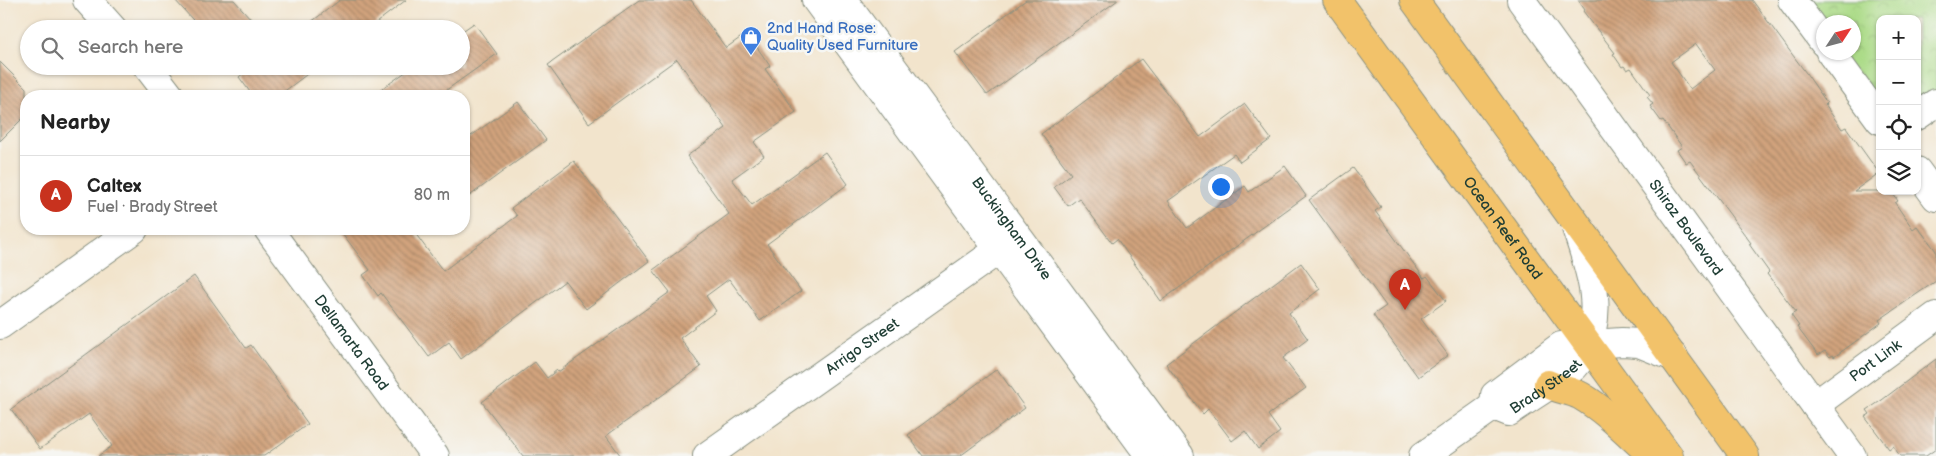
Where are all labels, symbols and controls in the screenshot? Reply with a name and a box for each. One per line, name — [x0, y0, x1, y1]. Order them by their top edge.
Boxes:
north arrow — [1816, 15, 1861, 60]
map controls — [1876, 15, 1921, 195]
button: + — [1876, 15, 1921, 60]
place label: 2nd Hand Rose: Quality Used Furniture — [767, 19, 918, 55]
search box — [20, 20, 470, 75]
shop icon: 2nd Hand Rose: Quality Used Furniture — [739, 25, 763, 56]
icon: search — [38, 34, 66, 62]
text: Search here — [78, 36, 183, 59]
button: − — [1876, 60, 1921, 105]
button: locate — [1876, 105, 1921, 150]
text: Nearby — [40, 110, 110, 135]
button: layers — [1876, 150, 1921, 195]
street label: Buckingham Drive — [968, 173, 1056, 284]
street label: Ocean Reef Road — [1459, 173, 1547, 283]
your location — [1208, 174, 1234, 200]
text: Caltex — [87, 175, 141, 198]
street label: Shiraz Boulevard — [1645, 176, 1727, 279]
text: A — [51, 186, 61, 205]
text: 80 m — [414, 186, 450, 205]
text: Fuel · Brady Street — [87, 198, 218, 217]
pin: A — [1389, 269, 1421, 310]
street label: Dellamarta Road — [310, 291, 393, 394]
street label: Arrigo Street — [822, 314, 903, 379]
street label: Port Link — [1846, 335, 1906, 386]
street label: Brady Street — [1506, 355, 1587, 418]

